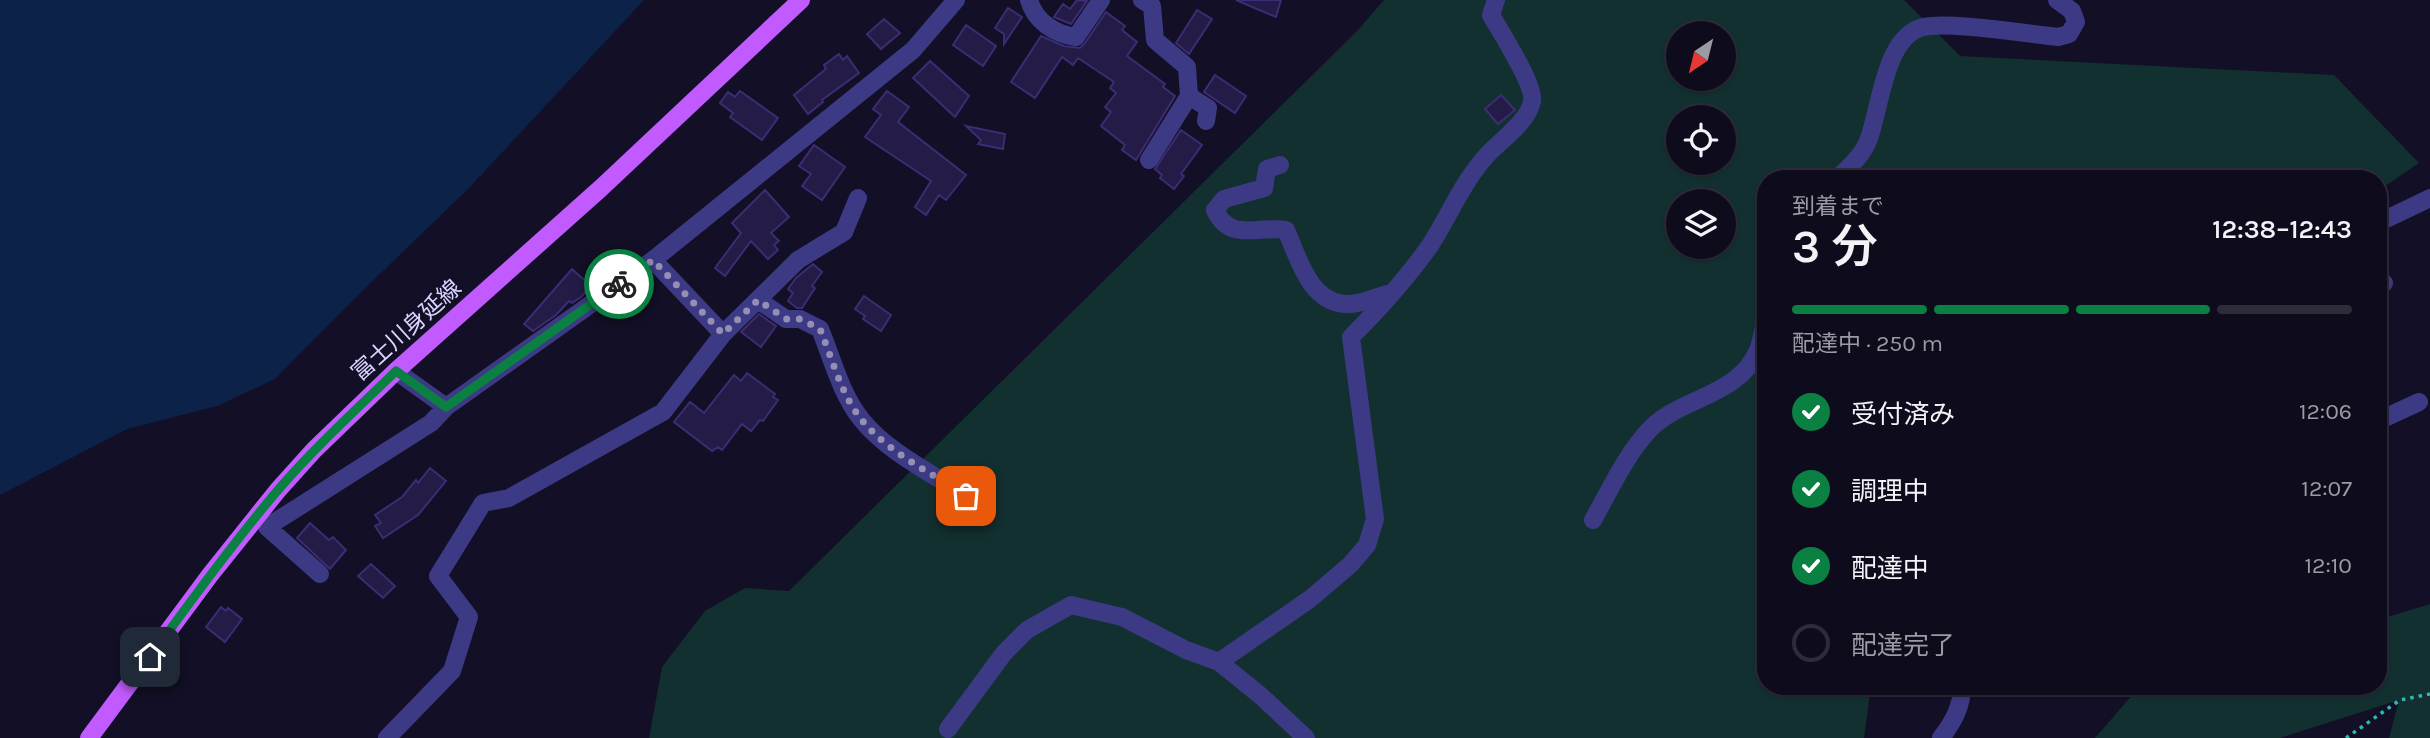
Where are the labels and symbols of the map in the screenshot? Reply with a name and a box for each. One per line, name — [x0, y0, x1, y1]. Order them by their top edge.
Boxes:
north arrow — [1666, 21, 1736, 91]
courier — [584, 249, 654, 319]
street label: 富士川身延線 — [346, 274, 467, 387]
pin — [936, 466, 996, 526]
pin — [120, 627, 180, 687]

